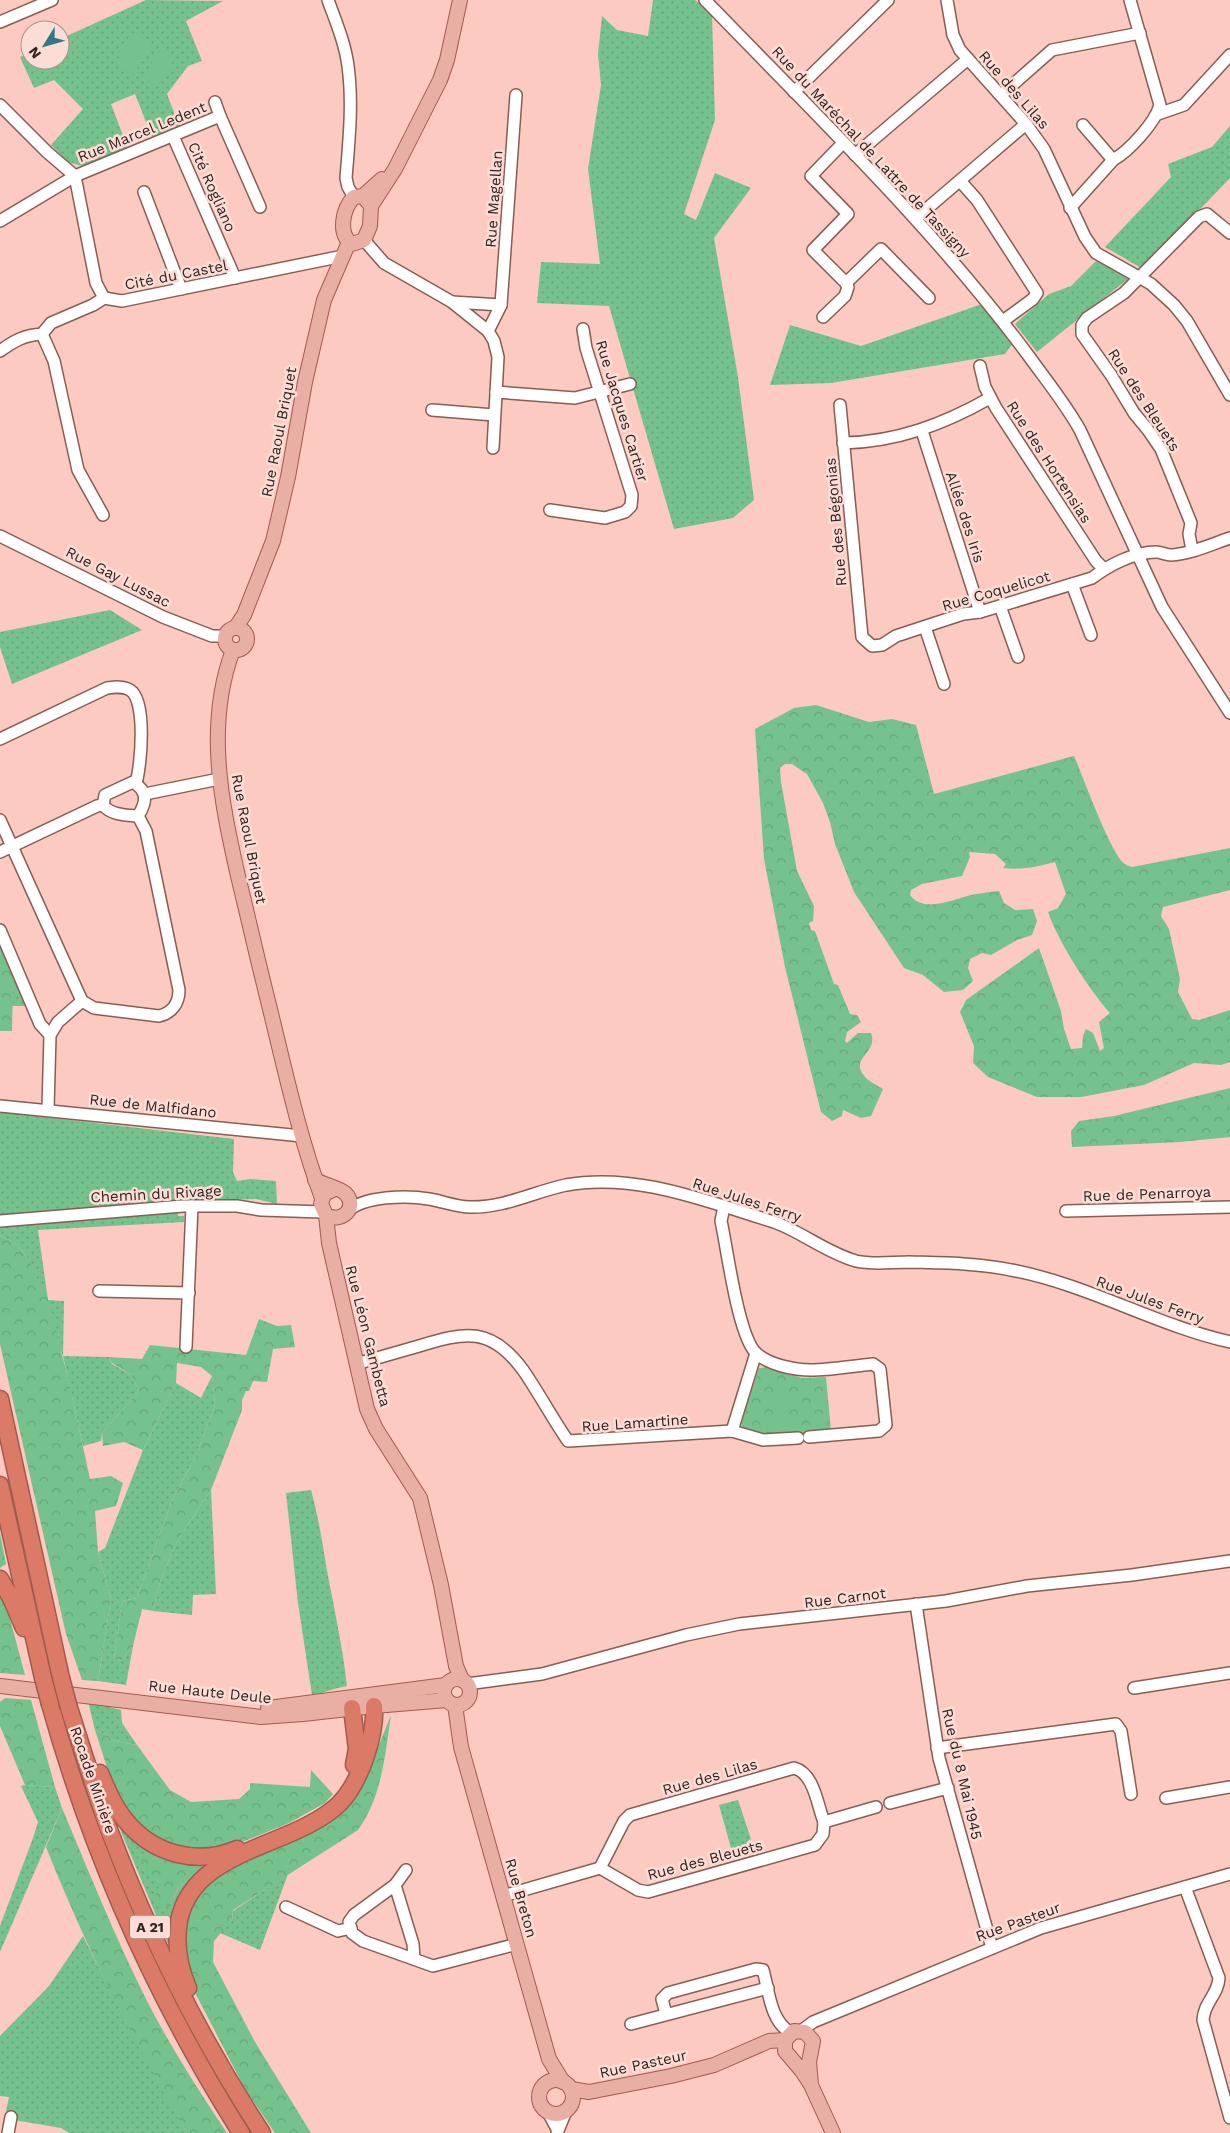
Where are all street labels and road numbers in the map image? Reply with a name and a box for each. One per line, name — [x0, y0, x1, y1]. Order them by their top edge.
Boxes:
street label: Rue du Maréchal de Lattre de Tassigny — [768, 42, 974, 262]
street label: Rue des Lilas — [975, 47, 1053, 133]
street label: Rue Marcel Ledent — [75, 98, 210, 166]
street label: Cité Rogliano — [184, 139, 240, 235]
street label: Rue Magellan — [482, 150, 506, 248]
street label: Cité du Castel — [123, 256, 229, 294]
street label: Rue Jacques Cartier — [592, 338, 652, 484]
street label: Rue des Bleuets — [1104, 345, 1184, 455]
street label: Rue Raoul Briquet — [258, 365, 301, 499]
street label: Rue des Hortensias — [1003, 398, 1095, 527]
street label: Rue des Bégonias — [821, 457, 851, 587]
street label: Allée des Iris — [942, 469, 988, 565]
street label: Rue Gay Lussac — [63, 543, 173, 611]
street label: Rue Coquelicot — [940, 567, 1053, 615]
street label: Rue Raoul Briquet — [228, 772, 271, 906]
street label: Rue de Malfidano — [88, 1090, 218, 1122]
street label: Rue Jules Ferry — [690, 1174, 804, 1226]
street label: Chemin du Rivage — [90, 1182, 222, 1206]
street label: Rue de Penarroya — [1083, 1183, 1212, 1205]
street label: Rue Léon Gambetta — [342, 1263, 394, 1409]
street label: Rue Jules Ferry — [1094, 1272, 1207, 1328]
street label: Rue Lamartine — [581, 1410, 689, 1436]
street label: Rue Carnot — [803, 1584, 888, 1612]
street label: Rue Haute Deule — [148, 1677, 272, 1707]
street label: Rue du 8 Mai 1945 — [938, 1707, 986, 1841]
street label: Rocade Minière — [66, 1724, 120, 1836]
street label: Rue des Lilas — [660, 1755, 760, 1799]
street label: Rue des Bleuets — [645, 1836, 765, 1884]
street label: Rue Breton — [501, 1856, 541, 1940]
street label: Rue Pasteur — [973, 1898, 1063, 1946]
road number: A 21 — [130, 1915, 170, 1938]
street label: Rue Pasteur — [598, 2046, 688, 2082]

